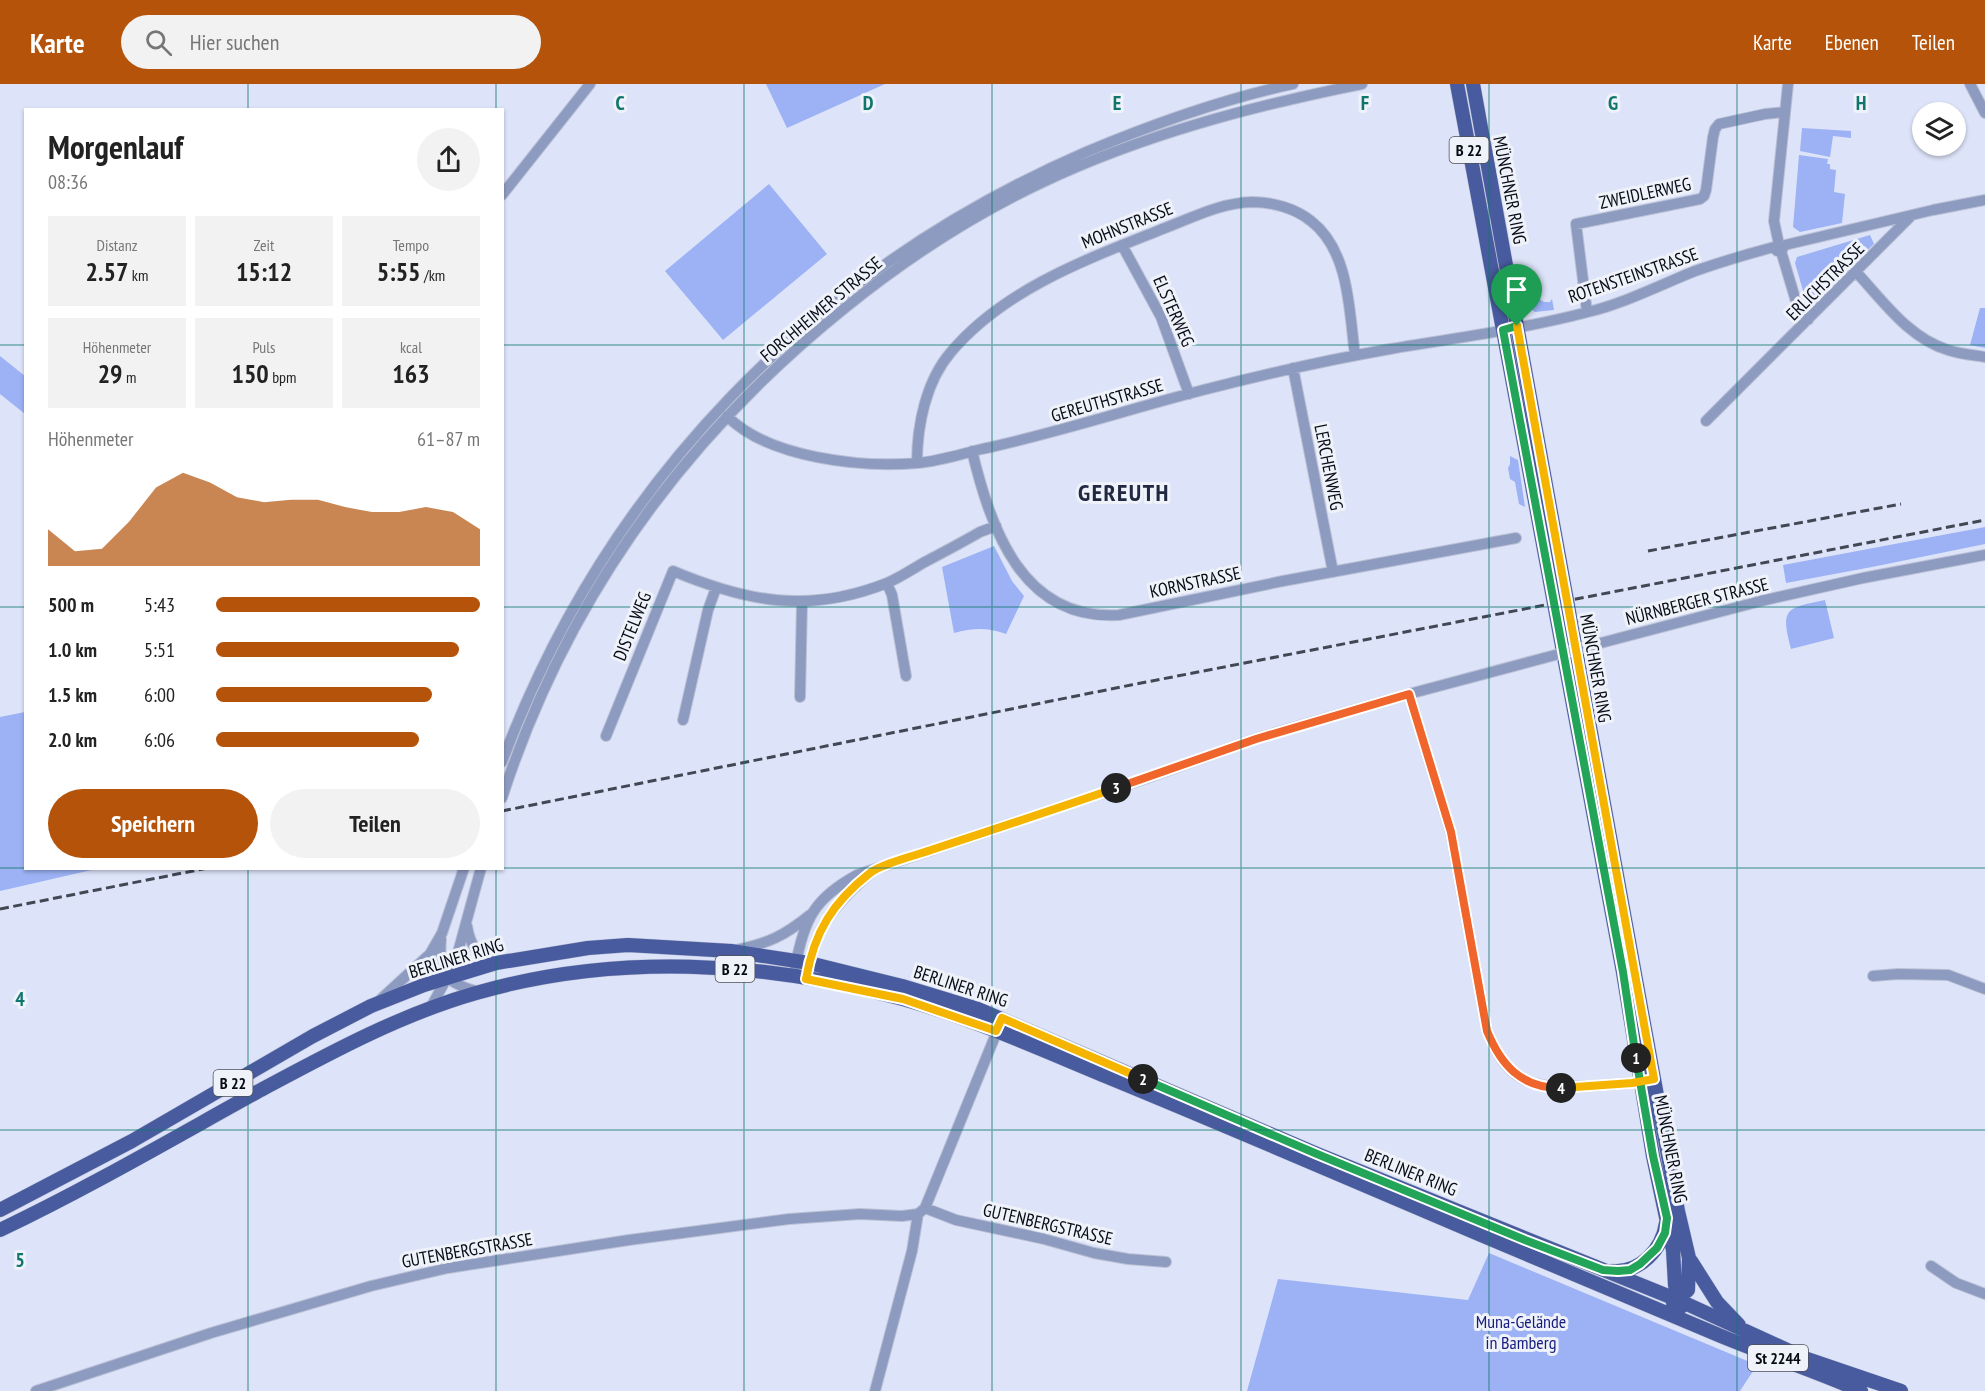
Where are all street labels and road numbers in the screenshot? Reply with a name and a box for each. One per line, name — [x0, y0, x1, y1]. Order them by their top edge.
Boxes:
street label: MÜNCHNER RING — [1488, 134, 1532, 246]
road number: B 22 — [1450, 137, 1488, 163]
street label: ZWEIDLERWEG — [1597, 172, 1693, 214]
street label: MOHNSTRASSE — [1078, 196, 1176, 254]
street label: ERLICHSTRASSE — [1781, 237, 1869, 325]
street label: ROTENSTEINSTRASSE — [1565, 242, 1701, 308]
street label: FORCHHEIMER STRASSE — [755, 251, 887, 367]
street label: ELSTERWEG — [1148, 272, 1200, 350]
street label: GEREUTHSTRASSE — [1048, 373, 1166, 427]
street label: LERCHENWEG — [1309, 422, 1349, 512]
street label: KORNSTRASSE — [1147, 561, 1243, 603]
street label: NÜRNBERGER STRASSE — [1623, 572, 1771, 630]
street label: DISTELWEG — [608, 588, 656, 664]
street label: MÜNCHNER RING — [1575, 612, 1617, 724]
street label: BERLINER RING — [406, 933, 506, 983]
road number: B 22 — [716, 956, 754, 982]
street label: BERLINER RING — [911, 960, 1011, 1012]
road number: B 22 — [214, 1070, 252, 1096]
street label: MÜNCHNER RING — [1649, 1093, 1693, 1205]
street label: BERLINER RING — [1361, 1143, 1461, 1201]
street label: GUTENBERGSTRASSE — [981, 1198, 1115, 1250]
street label: GUTENBERGSTRASSE — [400, 1227, 534, 1273]
road number: St 2244 — [1748, 1345, 1808, 1371]

